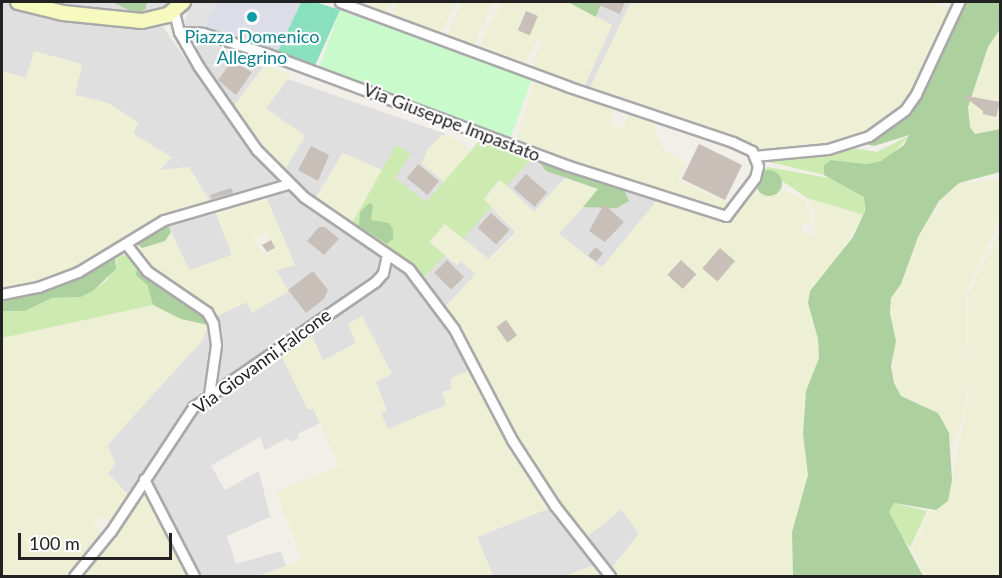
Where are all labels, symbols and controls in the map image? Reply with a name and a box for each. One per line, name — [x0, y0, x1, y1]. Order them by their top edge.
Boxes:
marker: Piazza Domenico Allegrino — [245, 10, 259, 24]
place label: Piazza Domenico Allegrino — [185, 26, 319, 68]
street label: Via Giuseppe Impastato — [361, 78, 543, 166]
street label: Via Giovanni Falcone — [189, 304, 335, 418]
scale bar — [21, 521, 176, 559]
text: 100 m — [29, 532, 80, 554]

